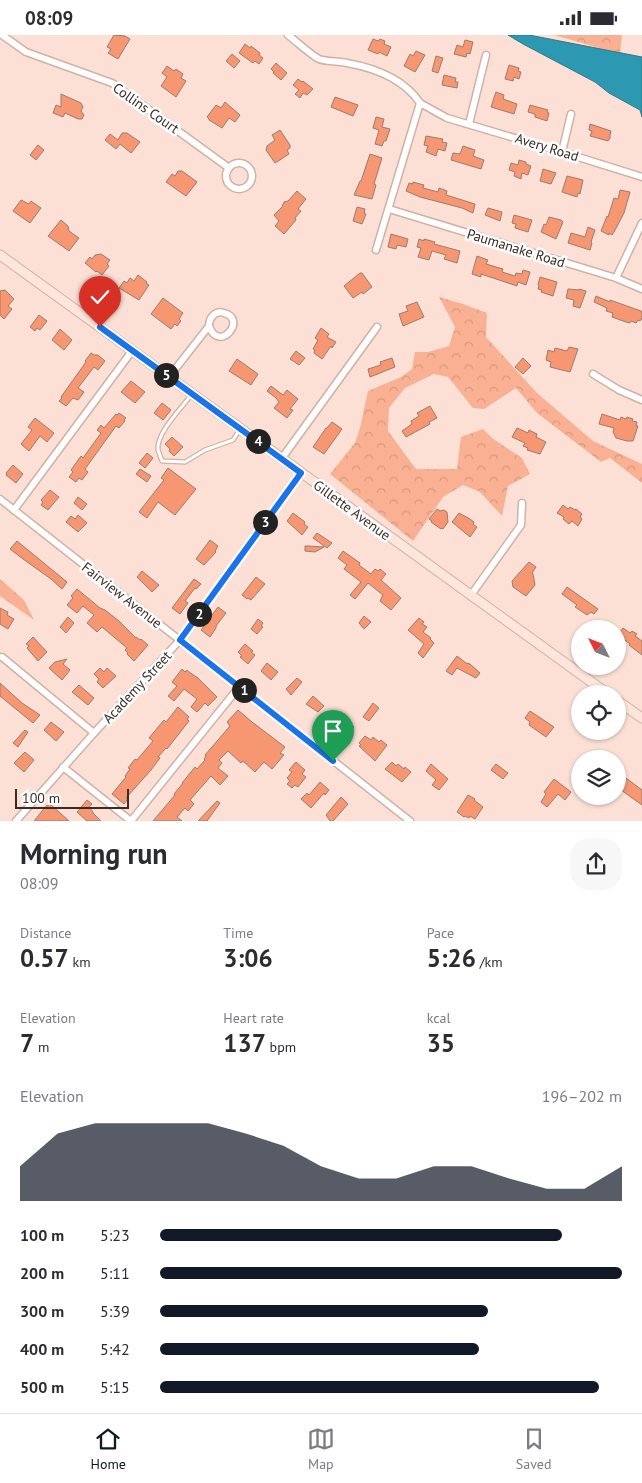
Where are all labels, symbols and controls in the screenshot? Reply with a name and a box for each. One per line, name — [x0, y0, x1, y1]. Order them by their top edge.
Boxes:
text: 08:09 — [25, 6, 73, 30]
street label: Collins Court — [109, 79, 183, 138]
street label: Avery Road — [513, 129, 581, 165]
street label: Paumanake Road — [465, 225, 567, 271]
pin — [79, 276, 121, 327]
icon: check — [86, 283, 114, 311]
pin: 5 — [154, 363, 178, 387]
text: 5 — [163, 366, 170, 384]
pin: 4 — [246, 429, 270, 453]
text: 4 — [255, 432, 262, 450]
street label: Gillette Avenue — [310, 476, 394, 544]
pin: 3 — [252, 509, 278, 535]
text: 3 — [262, 513, 269, 531]
street label: Fairview Avenue — [78, 558, 166, 632]
pin: 2 — [186, 601, 212, 627]
text: 2 — [196, 605, 203, 623]
north arrow — [571, 620, 626, 675]
map controls — [571, 620, 626, 805]
street label: Academy Street — [99, 647, 175, 727]
pin: 1 — [232, 677, 256, 703]
text: 1 — [241, 681, 248, 699]
button: locate — [571, 685, 626, 740]
pin — [312, 710, 354, 761]
icon: arrive — [319, 717, 347, 745]
button: layers — [571, 750, 626, 805]
scale bar — [15, 786, 129, 809]
text: 100 m — [22, 789, 60, 807]
text: Morning run — [20, 835, 168, 872]
button: share — [570, 838, 622, 890]
text: 08:09 — [20, 873, 58, 893]
text: Distance — [20, 924, 71, 942]
text: Time — [223, 924, 253, 942]
text: Pace — [427, 924, 454, 942]
text: 0.57 — [20, 942, 69, 974]
text: 3:06 — [223, 942, 273, 974]
text: 5:26 — [427, 942, 476, 974]
text: km — [69, 953, 91, 971]
text: /km — [476, 953, 503, 971]
text: Elevation — [20, 1009, 76, 1027]
text: Heart rate — [223, 1009, 284, 1027]
text: kcal — [427, 1009, 451, 1027]
text: 7 — [20, 1027, 34, 1059]
text: 137 — [223, 1027, 266, 1059]
text: 35 — [427, 1027, 455, 1059]
text: m — [34, 1038, 49, 1056]
text: bpm — [266, 1038, 296, 1056]
text: Elevation — [20, 1086, 84, 1106]
text: 196–202 m — [542, 1086, 622, 1106]
text: 100 m — [20, 1225, 64, 1245]
text: 5:23 — [100, 1225, 130, 1245]
text: 200 m — [20, 1263, 64, 1283]
text: 5:11 — [100, 1263, 130, 1283]
text: 300 m — [20, 1301, 64, 1321]
text: 5:39 — [100, 1301, 130, 1321]
text: 400 m — [20, 1339, 64, 1359]
text: 5:42 — [100, 1339, 130, 1359]
text: 500 m — [20, 1377, 64, 1397]
text: 5:15 — [100, 1377, 130, 1397]
tab: Home — [90, 1425, 126, 1473]
tab: Map — [307, 1425, 335, 1473]
tab: Saved — [516, 1425, 551, 1473]

